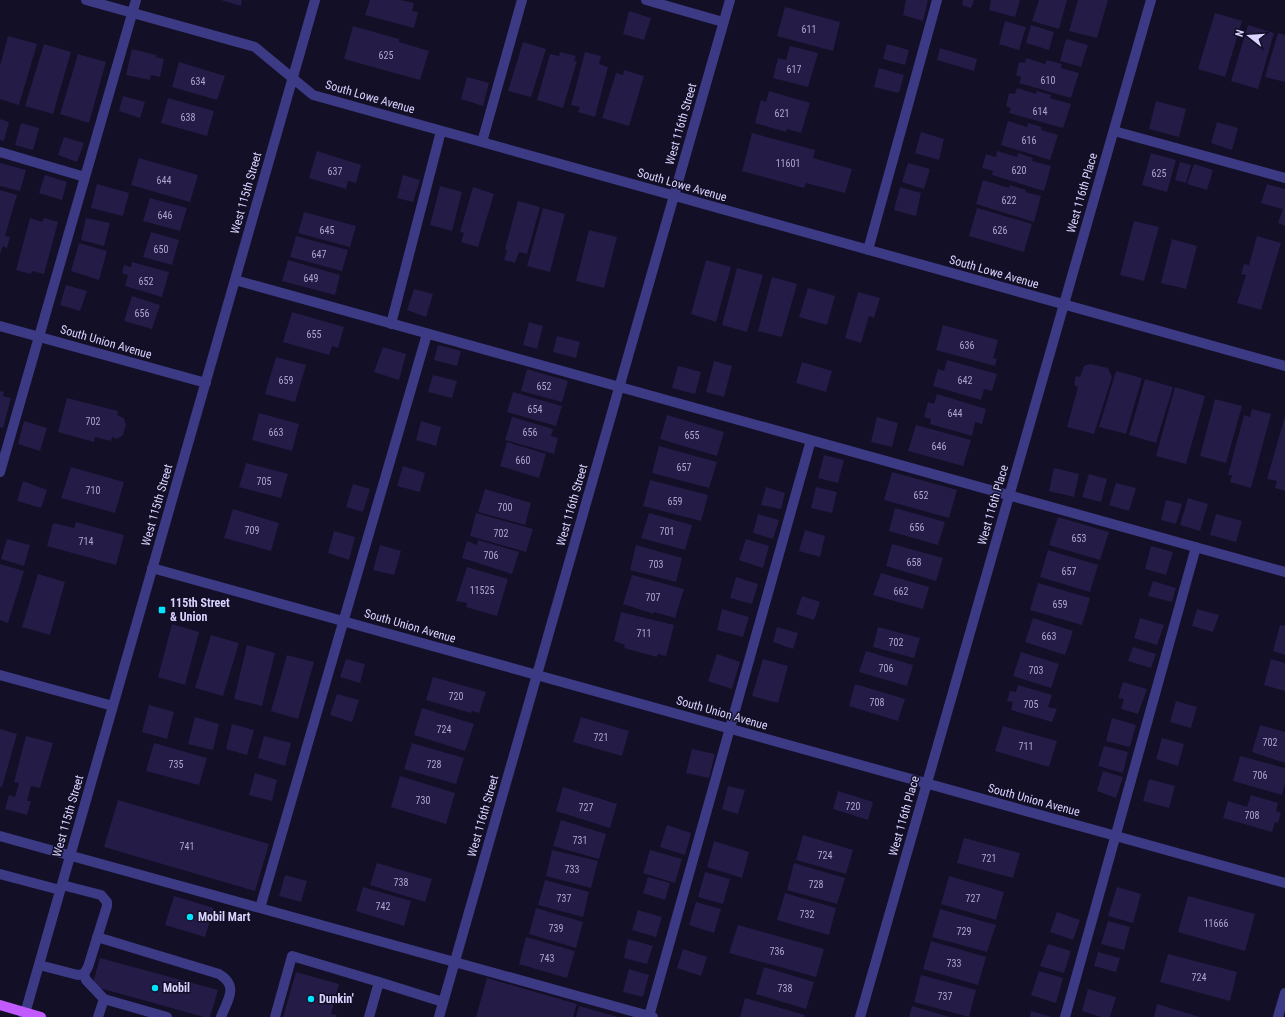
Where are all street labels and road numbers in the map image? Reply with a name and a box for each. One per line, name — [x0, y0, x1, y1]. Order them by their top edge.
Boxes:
street label: South Lowe Avenue — [324, 78, 417, 117]
street label: West 116th Street — [663, 81, 699, 166]
street label: West 115th Street — [228, 150, 264, 235]
street label: West 116th Place — [1064, 151, 1100, 235]
street label: South Lowe Avenue — [636, 166, 729, 205]
street label: South Lowe Avenue — [948, 253, 1041, 292]
street label: South Union Avenue — [59, 322, 154, 362]
street label: West 115th Street — [139, 462, 175, 547]
street label: West 116th Street — [554, 462, 590, 547]
street label: West 116th Place — [975, 463, 1011, 547]
street label: South Union Avenue — [363, 606, 458, 646]
street label: South Union Avenue — [675, 693, 770, 733]
street label: West 115th Street — [50, 773, 86, 858]
street label: West 116th Street — [465, 773, 501, 858]
street label: West 116th Place — [886, 774, 922, 858]
street label: South Union Avenue — [987, 781, 1082, 819]

